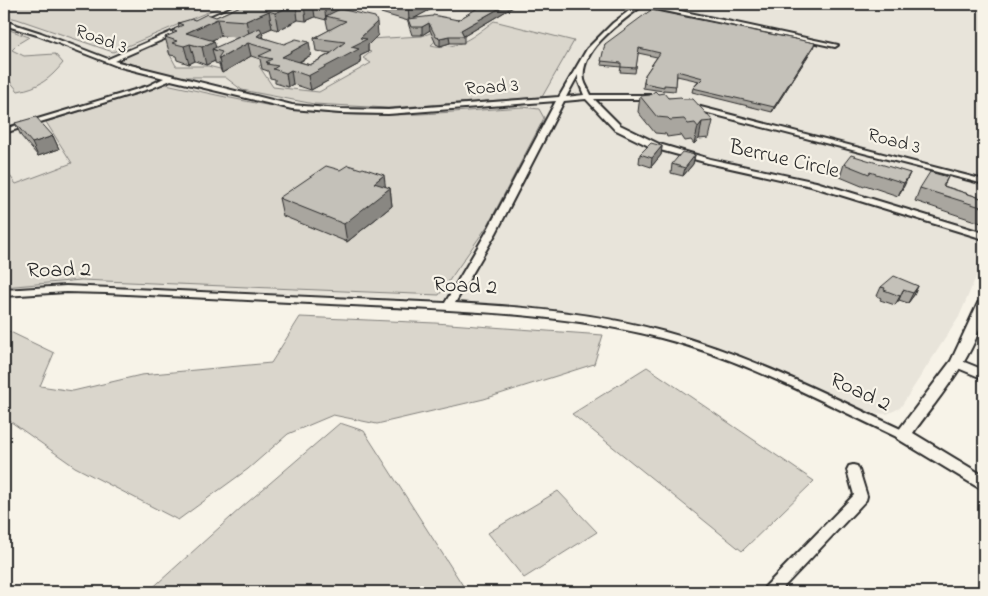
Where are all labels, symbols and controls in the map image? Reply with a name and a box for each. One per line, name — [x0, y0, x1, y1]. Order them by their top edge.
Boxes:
street label: Road 3 — [71, 18, 131, 62]
street label: Road 3 — [464, 73, 520, 103]
street label: Road 3 — [864, 122, 924, 162]
street label: Berrue Circle — [725, 132, 842, 188]
street label: Road 2 — [27, 254, 91, 288]
street label: Road 2 — [432, 269, 498, 305]
street label: Road 2 — [824, 365, 896, 421]

